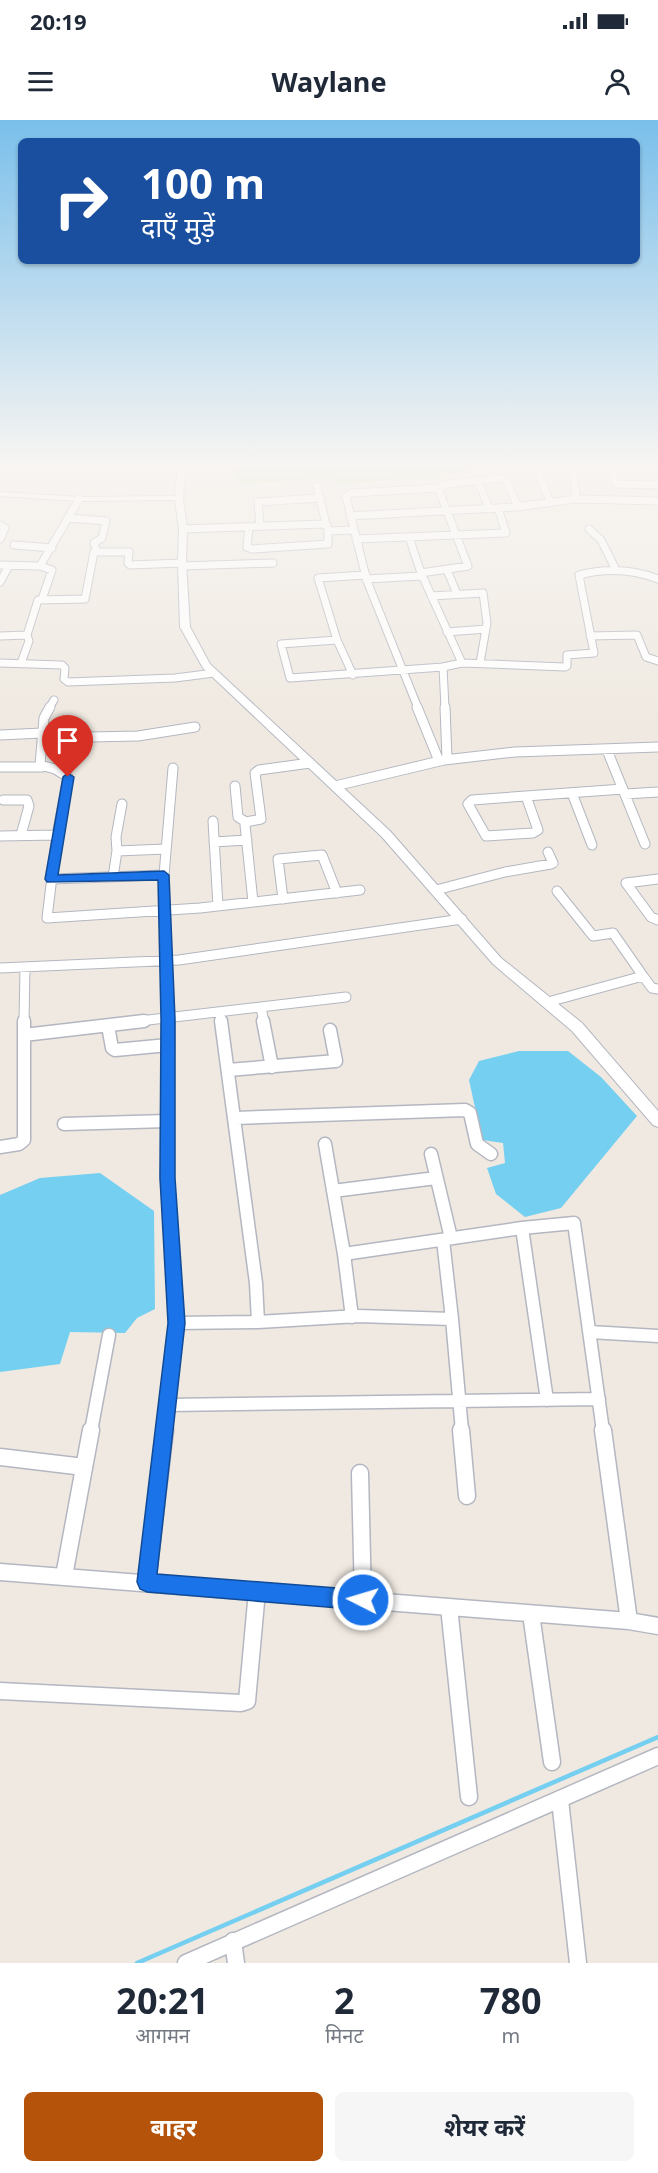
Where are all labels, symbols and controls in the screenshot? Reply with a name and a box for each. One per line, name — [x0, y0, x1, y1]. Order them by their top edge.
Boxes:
text: 20:19 — [30, 6, 87, 36]
text: Waylane — [271, 63, 387, 100]
icon: menu — [24, 65, 57, 98]
icon: person — [601, 65, 634, 98]
text: 100 m — [141, 154, 265, 211]
icon: right — [42, 162, 120, 240]
text: दाएँ मुड़ें — [141, 208, 215, 245]
pin — [42, 715, 93, 777]
icon: arrive — [51, 724, 84, 757]
position arrow — [331, 1568, 395, 1632]
text: 20:21 — [116, 1976, 209, 2025]
text: 2 — [334, 1976, 355, 2025]
text: 780 — [480, 1976, 542, 2025]
text: आगमन — [135, 2022, 190, 2049]
text: मिनट — [325, 2022, 364, 2049]
text: m — [501, 2022, 520, 2049]
button: बाहर — [24, 2092, 323, 2161]
button: शेयर करें — [335, 2092, 634, 2161]

